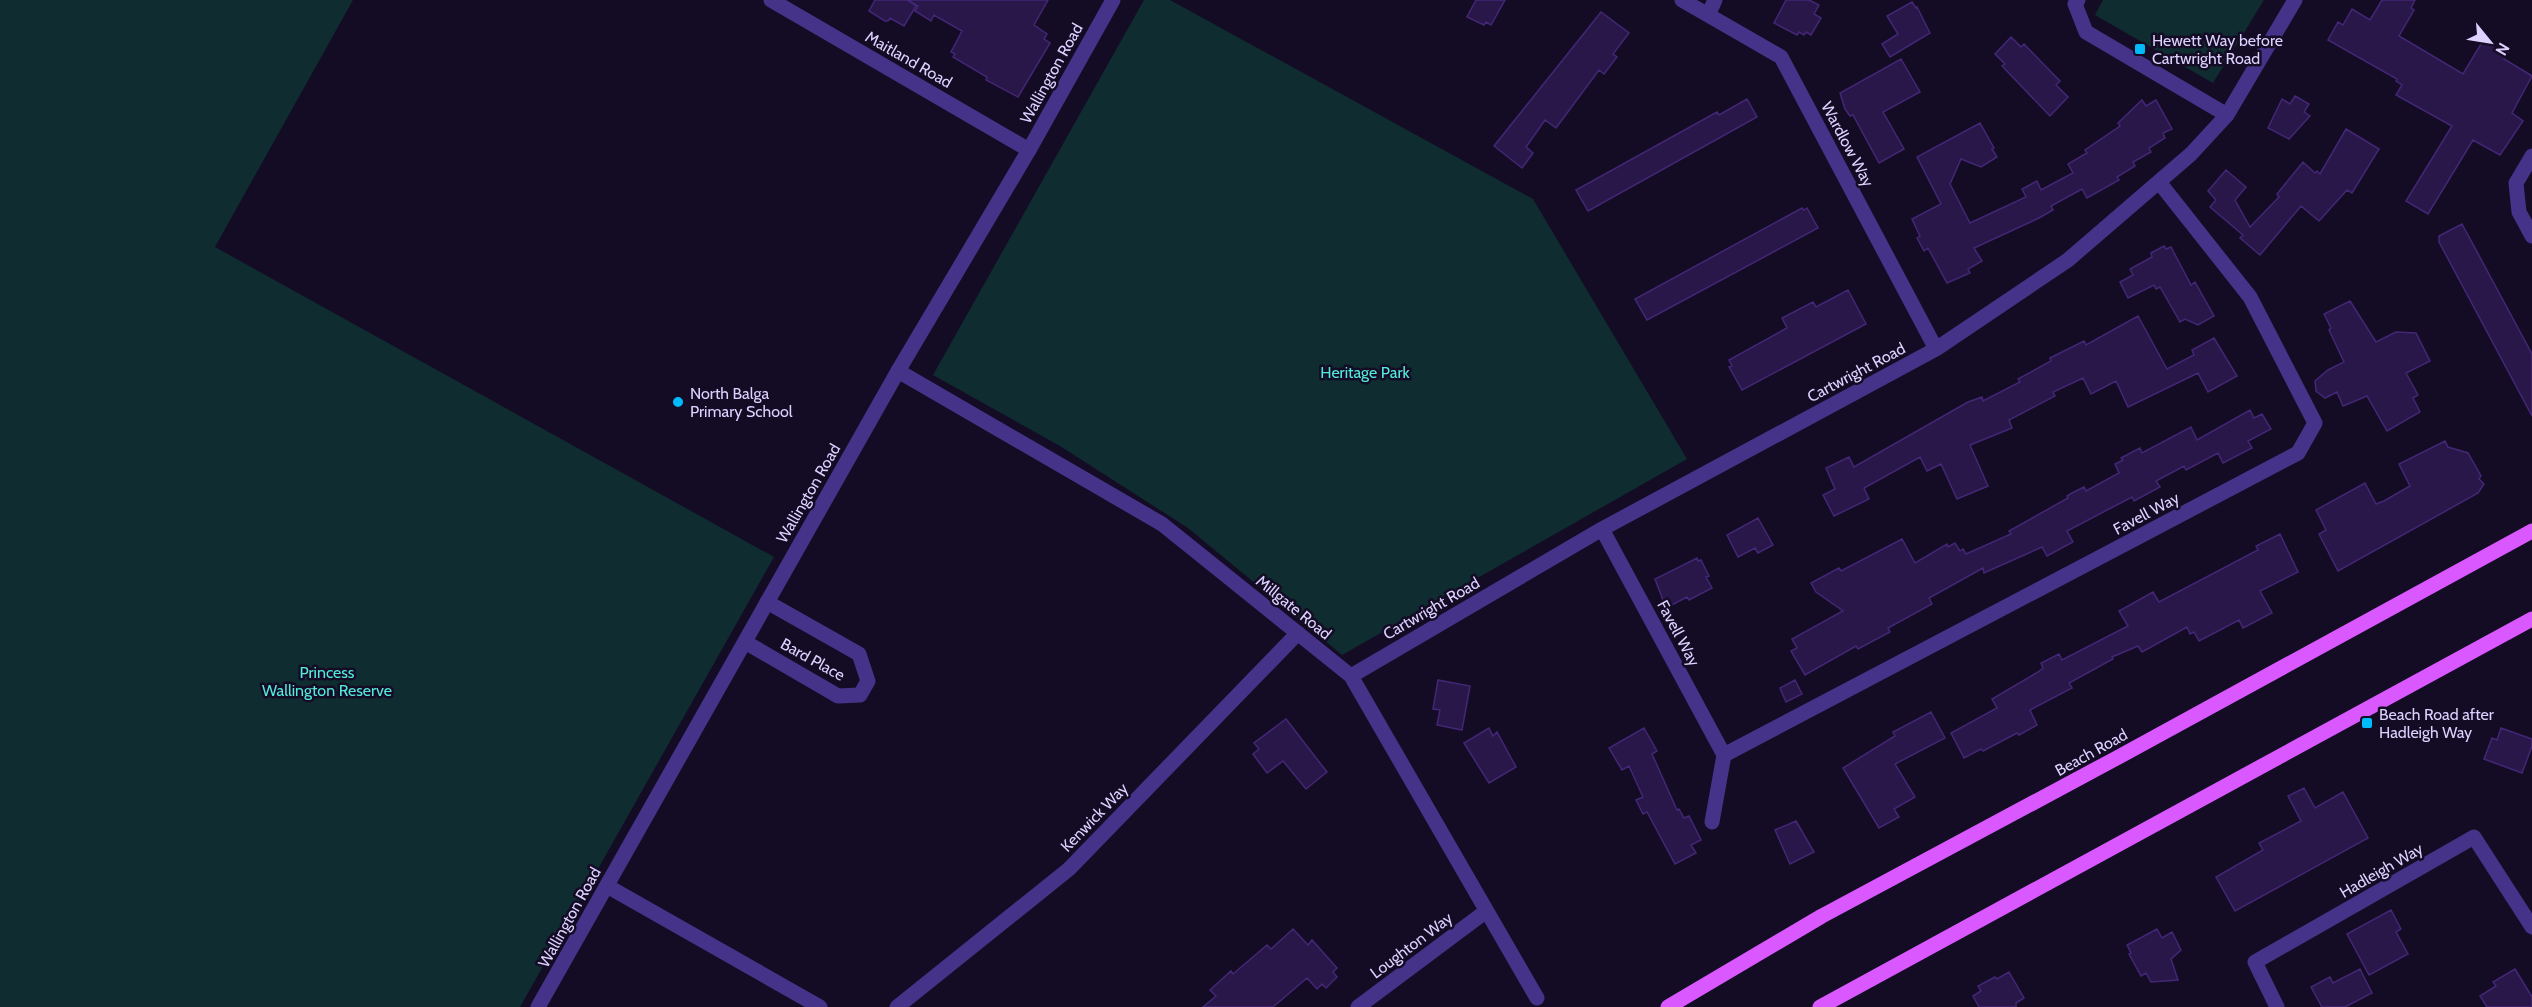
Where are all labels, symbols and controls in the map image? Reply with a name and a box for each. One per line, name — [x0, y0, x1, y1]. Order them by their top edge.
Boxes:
north arrow — [2460, 12, 2520, 72]
street label: Wallington Road — [1016, 20, 1087, 127]
street label: Maitland Road — [862, 27, 955, 92]
place label: Hewett Way before Cartwright Road — [2152, 31, 2283, 68]
text: N — [2492, 40, 2514, 59]
marker: Hewett Way before Cartwright Road — [2133, 42, 2147, 56]
street label: Wardlow Way — [1817, 99, 1878, 190]
street label: Cartwright Road — [1804, 339, 1908, 406]
park label: Heritage Park — [1320, 363, 1411, 382]
place label: North Balga Primary School — [690, 384, 793, 421]
marker: North Balga Primary School — [671, 395, 685, 409]
street label: Wallington Road — [772, 440, 845, 546]
street label: Favell Way — [2110, 488, 2182, 539]
street label: Millgate Road — [1252, 571, 1335, 643]
street label: Cartwright Road — [1380, 573, 1483, 644]
street label: Favell Way — [1653, 597, 1704, 669]
street label: Bard Place — [777, 634, 848, 685]
park label: Princess Wallington Reserve — [262, 663, 392, 700]
place label: Beach Road after Hadleigh Way — [2379, 705, 2495, 742]
marker: Beach Road after Hadleigh Way — [2360, 716, 2374, 730]
street label: Beach Road — [2052, 725, 2131, 780]
street label: Kenwick Way — [1057, 779, 1132, 856]
street label: Hadleigh Way — [2336, 839, 2426, 902]
street label: Wallington Road — [534, 864, 605, 971]
street label: Loughton Way — [1366, 908, 1456, 983]

